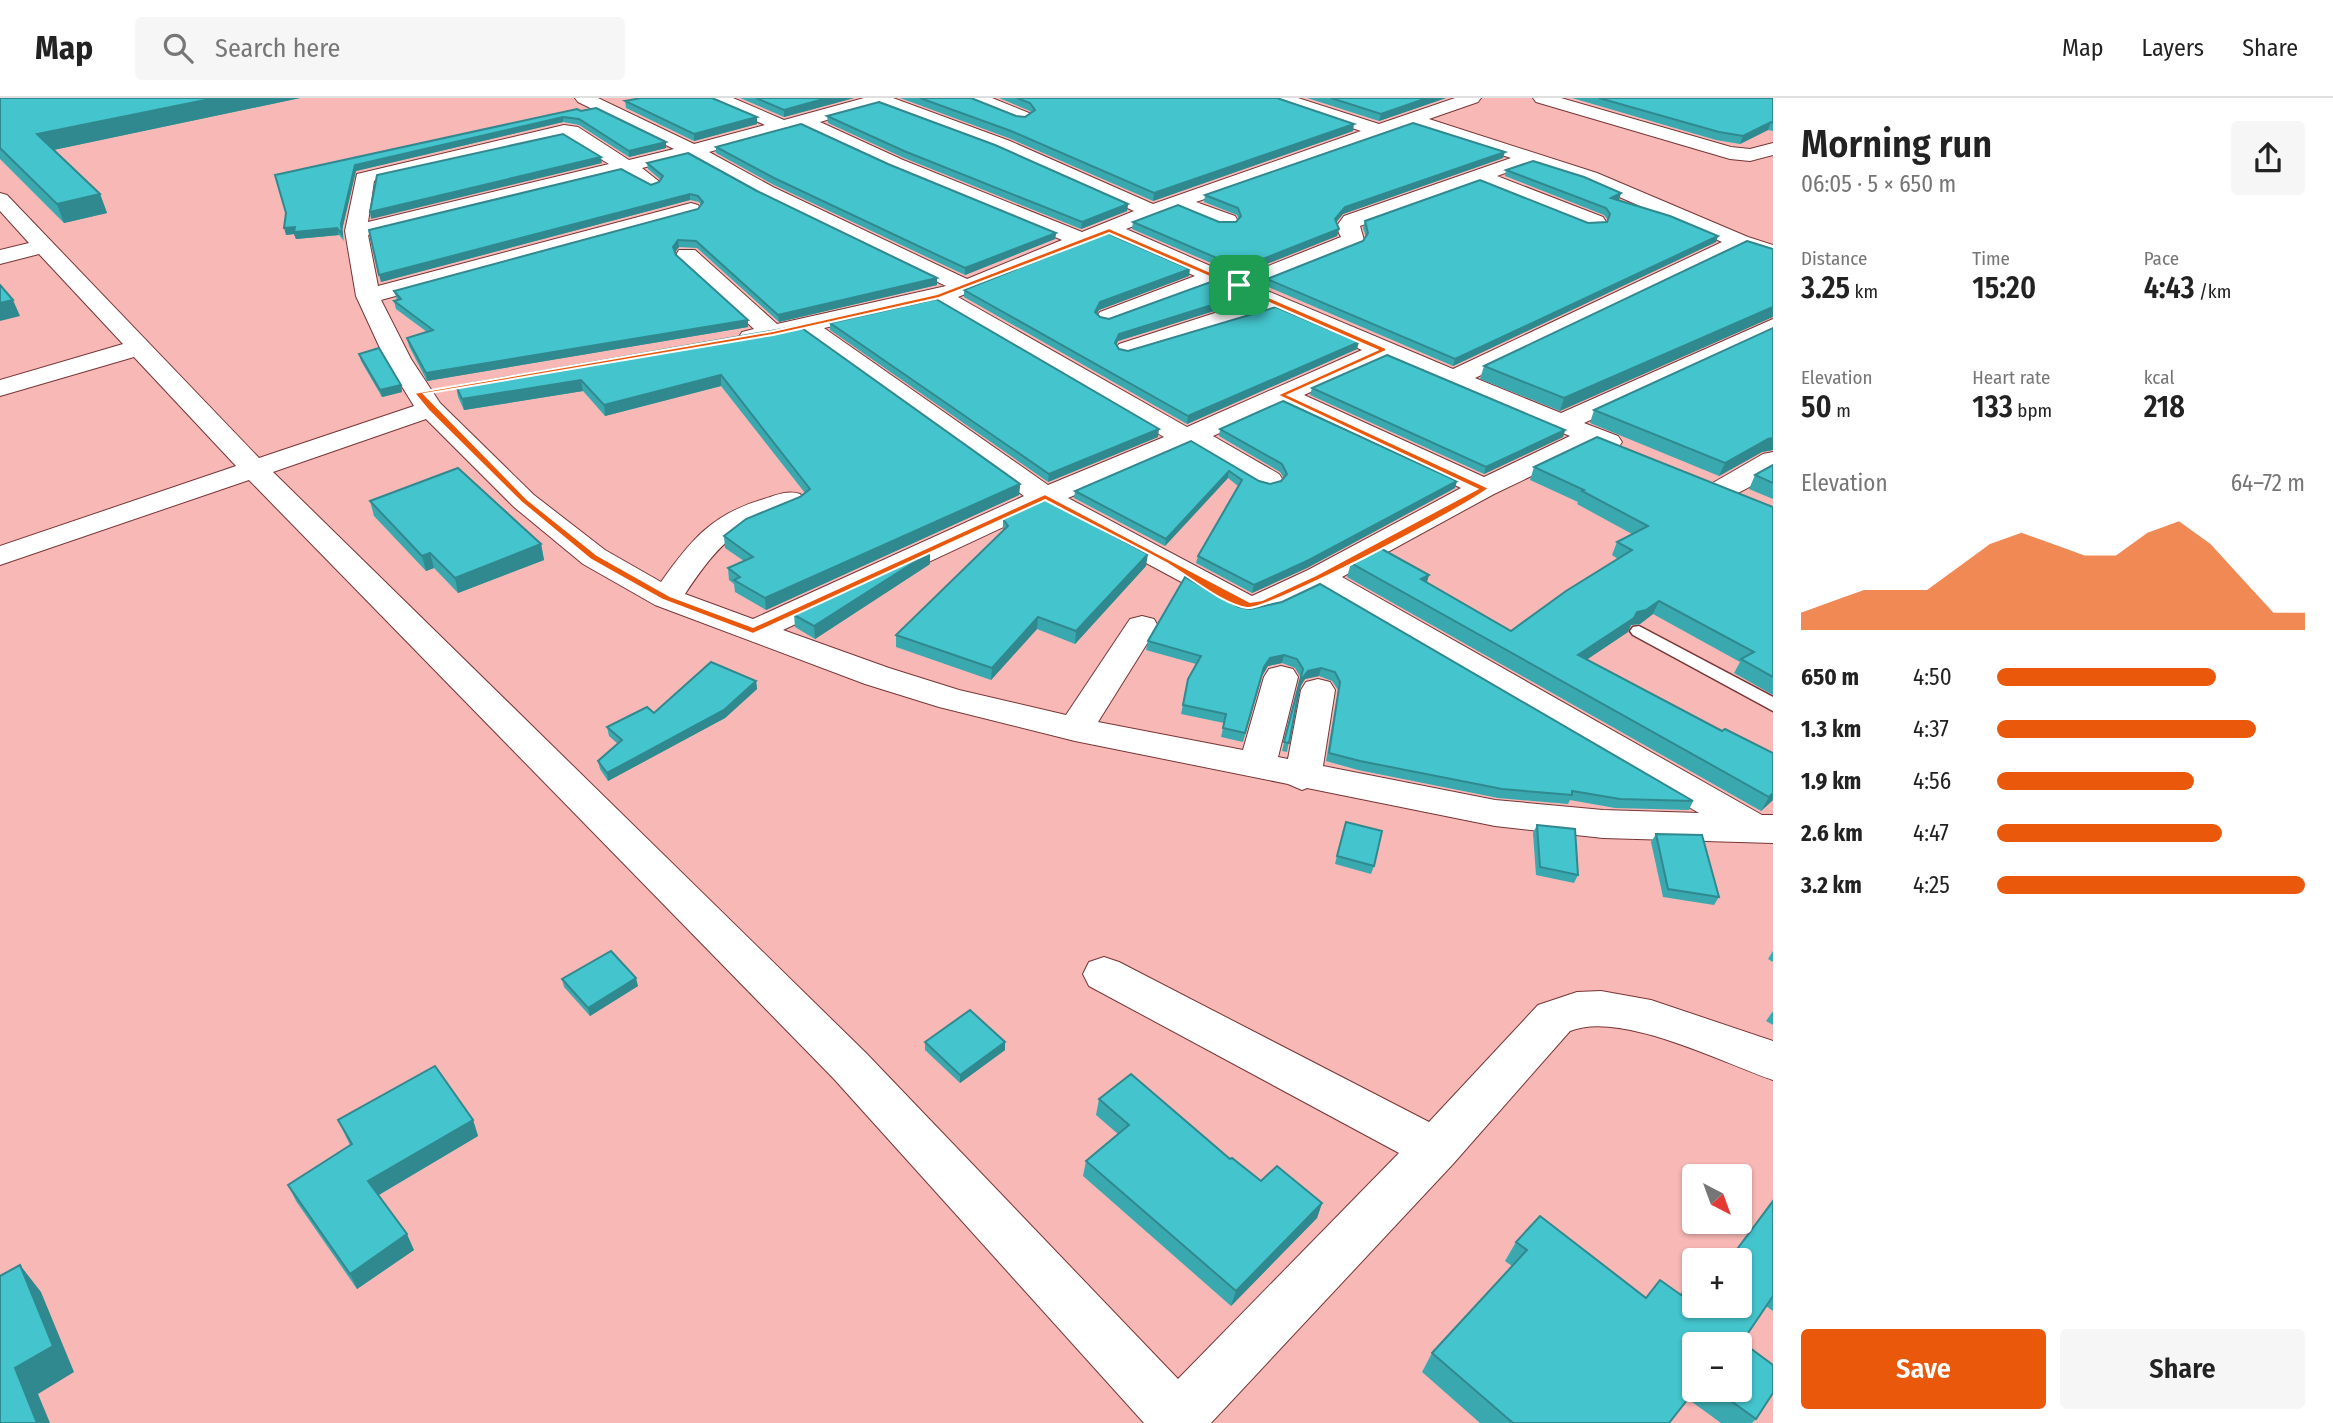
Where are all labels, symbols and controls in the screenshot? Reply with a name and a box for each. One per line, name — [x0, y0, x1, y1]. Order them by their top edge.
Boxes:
search box — [135, 17, 625, 80]
text: Map — [35, 28, 93, 68]
icon: search — [159, 29, 197, 67]
text: Search here — [215, 33, 340, 64]
text: Map — [2062, 34, 2104, 62]
text: Layers — [2142, 34, 2204, 62]
text: Share — [2242, 34, 2298, 62]
text: Morning run — [1801, 121, 1992, 167]
button: share — [2231, 121, 2305, 195]
text: 06:05 · 5 × 650 m — [1801, 170, 1956, 198]
text: Distance — [1801, 247, 1868, 270]
text: Time — [1972, 247, 2010, 270]
text: Pace — [2144, 247, 2179, 270]
pin — [1209, 255, 1269, 315]
icon: arrive — [1220, 266, 1258, 304]
text: 3.25 — [1801, 270, 1850, 306]
text: 15:20 — [1972, 270, 2036, 306]
text: 4:43 — [2144, 270, 2194, 306]
text: km — [1850, 280, 1878, 303]
text: /km — [2194, 280, 2231, 303]
text: Elevation — [1801, 366, 1873, 389]
text: Heart rate — [1972, 366, 2050, 389]
text: kcal — [2144, 366, 2174, 389]
text: 50 — [1801, 389, 1832, 425]
text: 133 — [1972, 389, 2013, 425]
text: 218 — [2144, 389, 2185, 425]
text: m — [1832, 399, 1851, 422]
text: bpm — [2013, 399, 2052, 422]
text: Elevation — [1801, 469, 1888, 497]
text: 64–72 m — [2231, 469, 2305, 497]
text: 650 m — [1801, 663, 1859, 691]
text: 4:50 — [1913, 663, 1952, 691]
text: 1.3 km — [1801, 715, 1861, 743]
text: 4:37 — [1913, 715, 1949, 743]
text: 1.9 km — [1801, 767, 1861, 795]
text: 4:56 — [1913, 767, 1951, 795]
text: 2.6 km — [1801, 819, 1863, 847]
text: 4:47 — [1913, 819, 1949, 847]
text: 3.2 km — [1801, 871, 1862, 899]
text: 4:25 — [1913, 871, 1950, 899]
north arrow — [1682, 1164, 1752, 1234]
map controls — [1682, 1164, 1752, 1402]
button: + — [1682, 1248, 1752, 1318]
button: Save — [1801, 1329, 2046, 1409]
button: Share — [2060, 1329, 2305, 1409]
button: − — [1682, 1332, 1752, 1402]

